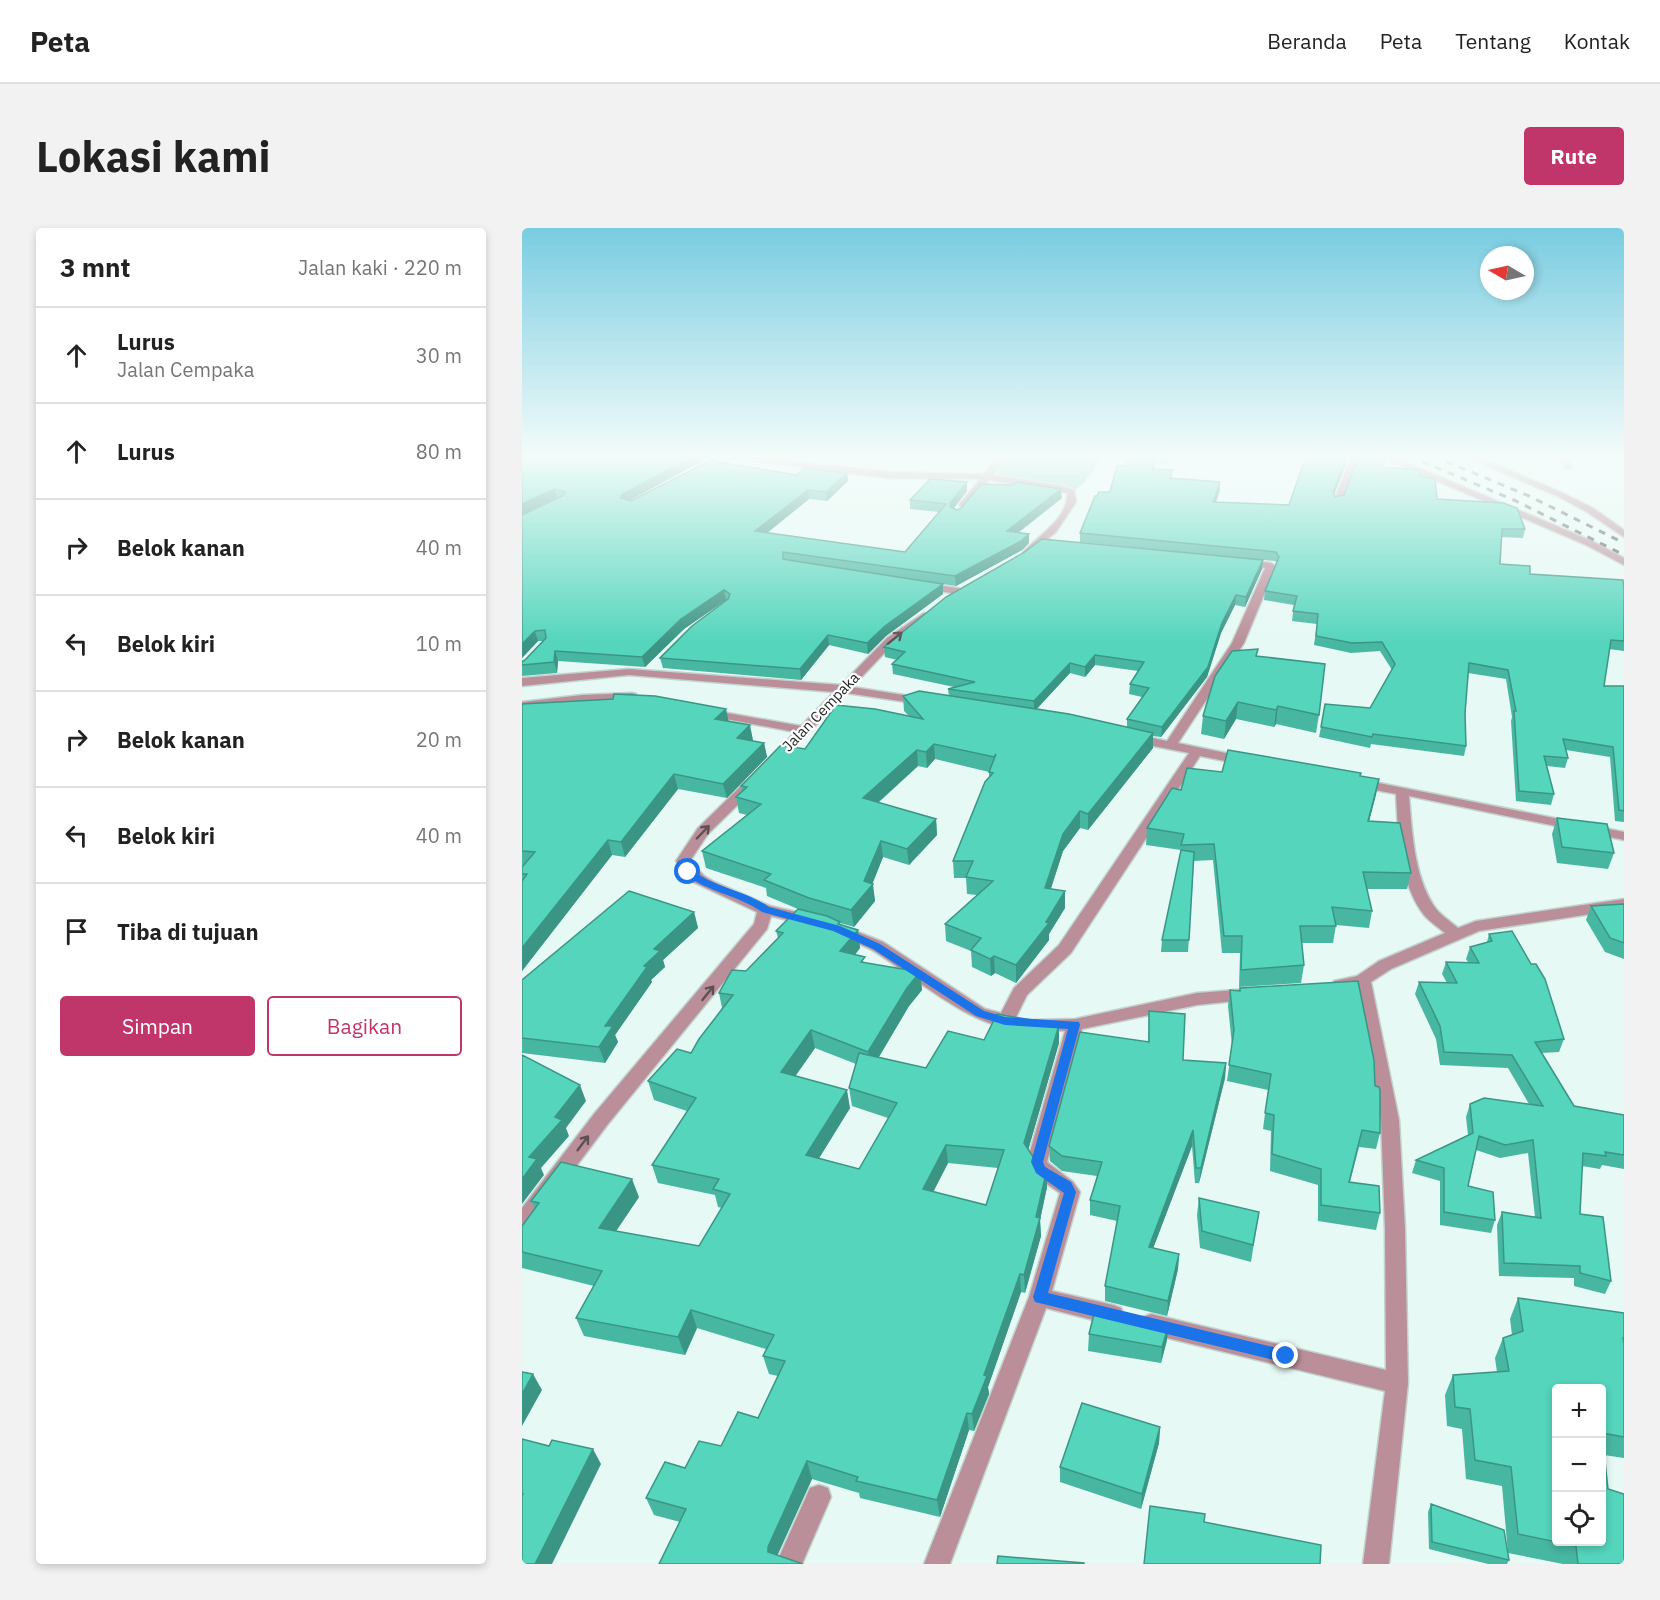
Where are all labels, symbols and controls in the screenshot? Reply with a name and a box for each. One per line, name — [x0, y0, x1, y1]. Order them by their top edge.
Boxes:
text: Peta — [30, 23, 90, 60]
text: Beranda — [1267, 27, 1347, 55]
text: Peta — [1380, 27, 1422, 55]
text: Tentang — [1455, 27, 1531, 55]
text: Kontak — [1564, 27, 1630, 55]
button: Rute — [1524, 127, 1624, 185]
text: Lokasi kami — [36, 129, 270, 184]
north arrow — [1480, 246, 1534, 300]
text: 3 mnt — [60, 250, 130, 284]
text: Jalan kaki · 220 m — [298, 254, 462, 281]
text: Lurus — [117, 327, 175, 356]
icon: ahead — [60, 339, 93, 372]
text: 30 m — [416, 342, 462, 369]
text: Jalan Cempaka — [117, 356, 254, 383]
icon: ahead — [60, 435, 93, 468]
text: Lurus — [117, 437, 175, 466]
text: 80 m — [416, 438, 462, 465]
icon: right — [60, 531, 93, 564]
text: Belok kanan — [117, 533, 245, 562]
text: 40 m — [416, 534, 462, 561]
icon: left — [60, 627, 93, 660]
text: Belok kiri — [117, 629, 215, 658]
text: 10 m — [416, 630, 462, 657]
one-way arrow — [887, 631, 902, 645]
street label: Jalan Cempaka — [778, 668, 863, 755]
icon: right — [60, 723, 93, 756]
text: Belok kanan — [117, 725, 245, 754]
text: 20 m — [416, 726, 462, 753]
icon: left — [60, 819, 93, 852]
text: Belok kiri — [117, 821, 215, 850]
text: 40 m — [416, 822, 462, 849]
one-way arrow — [696, 825, 711, 840]
route start — [674, 858, 700, 884]
icon: arrive — [60, 915, 93, 948]
text: Tiba di tujuan — [117, 917, 259, 946]
one-way arrow — [701, 985, 714, 1001]
button: Simpan — [60, 996, 255, 1056]
button: Bagikan — [267, 996, 462, 1056]
one-way arrow — [577, 1135, 590, 1151]
route end — [1272, 1342, 1298, 1368]
map controls — [1552, 1384, 1606, 1546]
button: + — [1552, 1384, 1606, 1438]
button: − — [1552, 1438, 1606, 1492]
button: locate — [1552, 1492, 1606, 1546]

